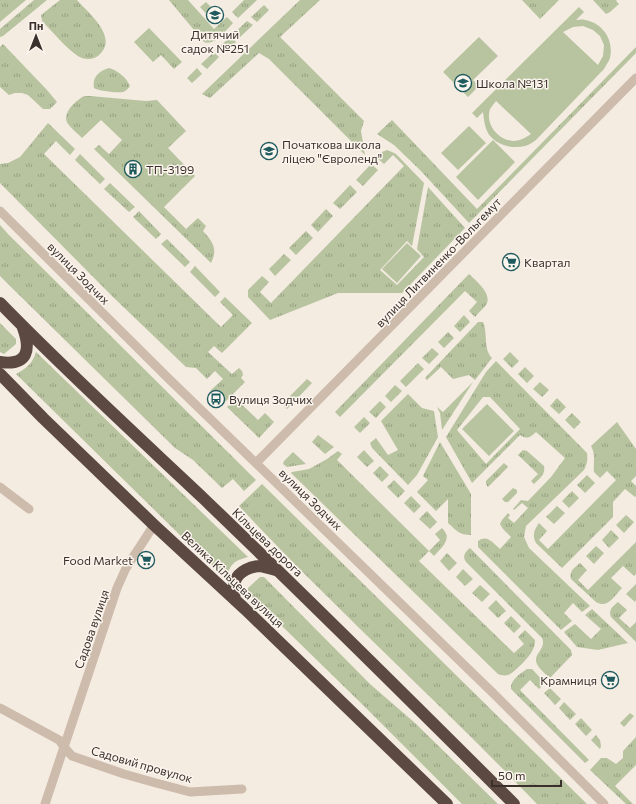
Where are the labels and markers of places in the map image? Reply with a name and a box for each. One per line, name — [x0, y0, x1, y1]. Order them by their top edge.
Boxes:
school or university icon: Дитячий садок №251 — [205, 5, 225, 25]
place label: Дитячий садок №251 — [181, 27, 249, 55]
school or university icon: Школа №131 — [453, 73, 473, 93]
place label: Школа №131 — [476, 76, 548, 90]
place label: Початкова школа ліцею "Євроленд" — [282, 137, 382, 165]
school or university icon: Початкова школа ліцею "Євроленд" — [259, 141, 279, 161]
building icon: ТП-3199 — [123, 159, 143, 179]
place label: ТП-3199 — [146, 162, 194, 176]
supermarket icon: Квартал — [501, 252, 521, 272]
place label: Квартал — [524, 255, 570, 269]
bus stop icon: Вулиця Зодчих — [206, 389, 226, 409]
place label: Вулиця Зодчих — [229, 392, 313, 406]
supermarket icon: Food Market — [136, 550, 156, 570]
place label: Food Market — [63, 553, 133, 567]
supermarket icon: Крамниця — [600, 670, 620, 690]
place label: Крамниця — [540, 673, 597, 687]

